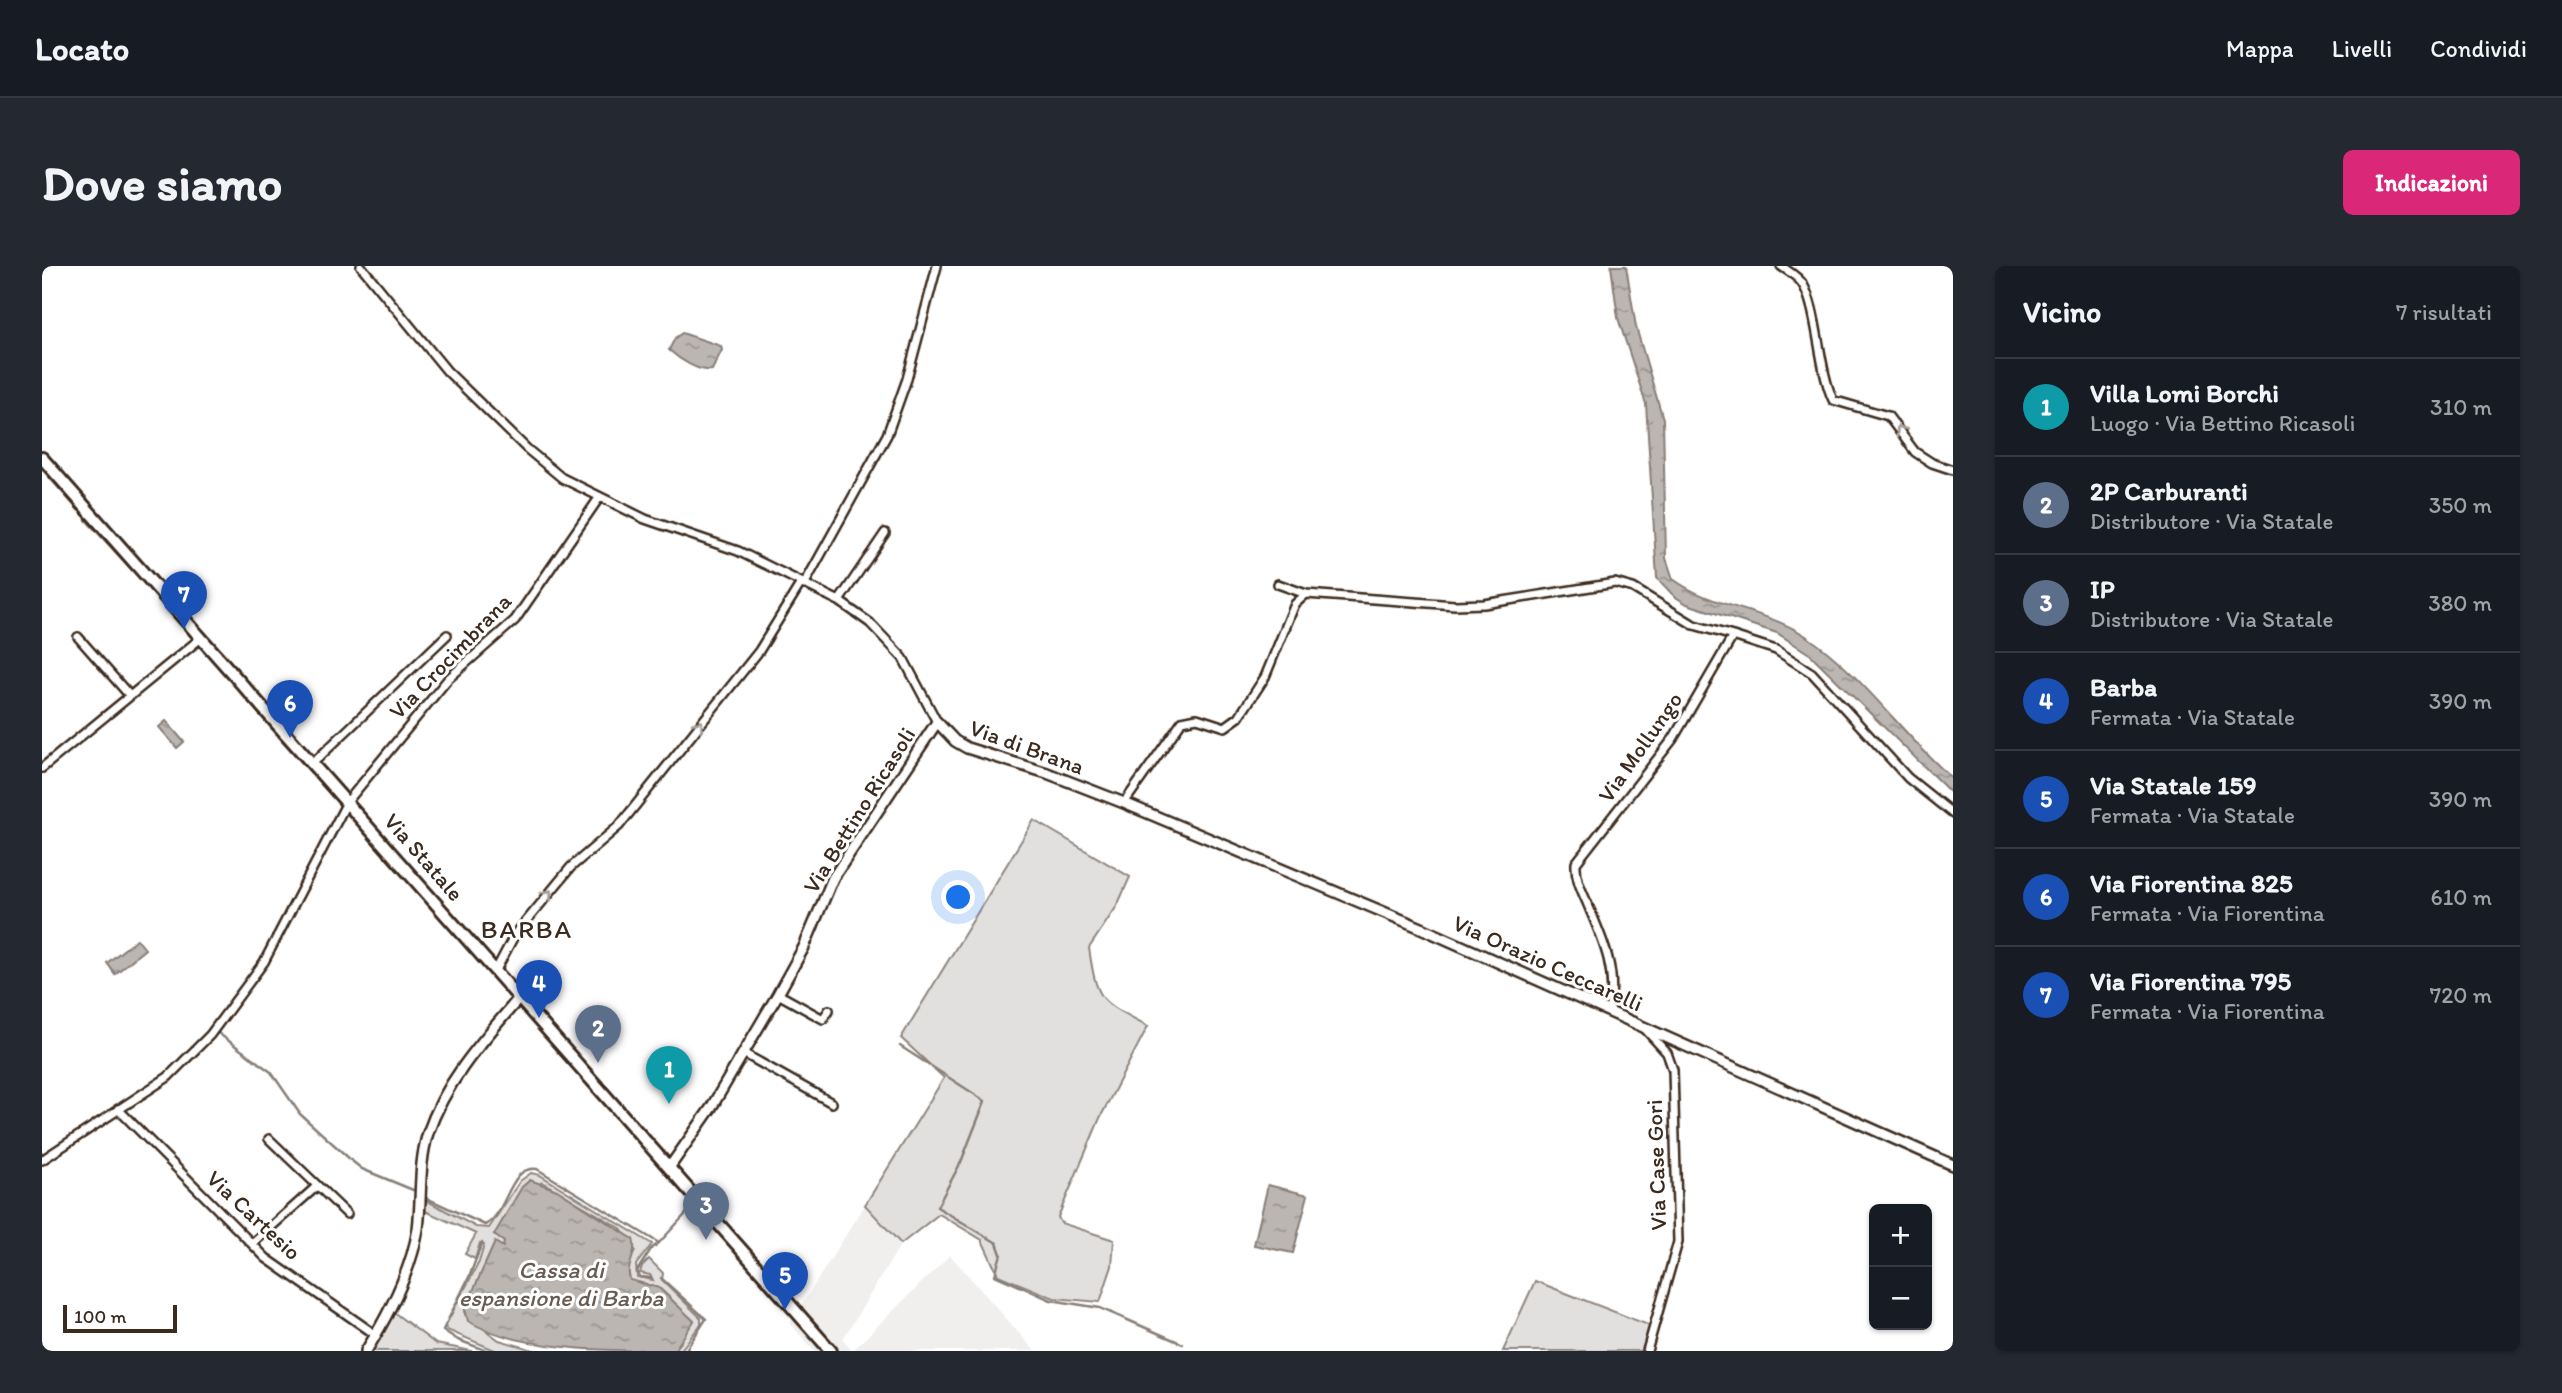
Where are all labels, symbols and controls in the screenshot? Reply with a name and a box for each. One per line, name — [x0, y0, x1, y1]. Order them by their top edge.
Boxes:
text: Locato — [35, 29, 129, 68]
text: Mappa — [2226, 34, 2294, 63]
text: Livelli — [2332, 34, 2392, 63]
text: Condividi — [2430, 34, 2527, 63]
button: Indicazioni — [2343, 150, 2520, 215]
text: Dove siamo — [42, 153, 282, 212]
text: Vicino — [2023, 293, 2101, 330]
text: 7 risultati — [2396, 298, 2492, 326]
text: Villa Lomi Borchi — [2090, 377, 2279, 409]
text: 1 — [2041, 393, 2051, 421]
text: 310 m — [2430, 393, 2492, 421]
text: Luogo · Via Bettino Ricasoli — [2090, 409, 2355, 437]
one-way arrow — [1896, 426, 1909, 438]
text: 2P Carburanti — [2090, 475, 2248, 507]
text: 2 — [2040, 491, 2052, 519]
text: 350 m — [2429, 491, 2492, 519]
text: Distributore · Via Statale — [2090, 507, 2333, 535]
pin: 7 — [161, 571, 207, 629]
text: IP — [2090, 573, 2115, 605]
street label: Via Crocimbrana — [383, 587, 517, 725]
text: 3 — [2040, 589, 2052, 617]
text: 380 m — [2428, 589, 2492, 617]
text: Distributore · Via Statale — [2090, 605, 2333, 633]
text: Barba — [2090, 671, 2157, 703]
pin: 6 — [267, 680, 313, 738]
street label: Via Mollungo — [1592, 686, 1688, 808]
text: 4 — [2039, 687, 2053, 715]
text: 390 m — [2429, 687, 2492, 715]
text: Fermata · Via Statale — [2090, 703, 2295, 731]
street label: Via di Brana — [966, 713, 1088, 781]
one-way arrow — [691, 721, 704, 733]
street label: Via Bettino Ricasoli — [797, 722, 921, 898]
text: Via Statale 159 — [2090, 769, 2257, 801]
text: 5 — [2040, 785, 2052, 813]
text: 390 m — [2429, 785, 2492, 813]
text: Fermata · Via Statale — [2090, 801, 2295, 829]
street label: Via Statale — [378, 807, 470, 907]
text: Via Fiorentina 825 — [2090, 867, 2293, 899]
your location — [941, 880, 975, 914]
text: 6 — [2040, 883, 2052, 911]
text: 610 m — [2430, 883, 2492, 911]
one-way arrow — [540, 890, 552, 903]
text: Fermata · Via Fiorentina — [2090, 899, 2325, 927]
street label: Via Orazio Ceccarelli — [1449, 909, 1647, 1017]
district label: BARBA — [481, 913, 573, 945]
pin: 4 — [516, 960, 562, 1018]
text: Via Fiorentina 795 — [2090, 965, 2291, 997]
text: 7 — [2040, 981, 2052, 1009]
text: 720 m — [2430, 981, 2492, 1009]
text: Fermata · Via Fiorentina — [2090, 997, 2325, 1025]
pin: 2 — [575, 1005, 621, 1063]
pin: 1 — [646, 1046, 692, 1104]
street label: Via Case Gori — [1640, 1099, 1672, 1231]
street label: Via Cartesio — [201, 1164, 307, 1266]
pin: 3 — [683, 1182, 729, 1240]
map controls — [1869, 1204, 1932, 1330]
button: + — [1869, 1204, 1932, 1267]
pin: 5 — [762, 1252, 808, 1310]
water label: Cassa di espansione di Barba — [459, 1255, 664, 1312]
button: − — [1869, 1267, 1932, 1330]
scale bar — [63, 1302, 177, 1334]
text: 100 m — [74, 1305, 126, 1328]

